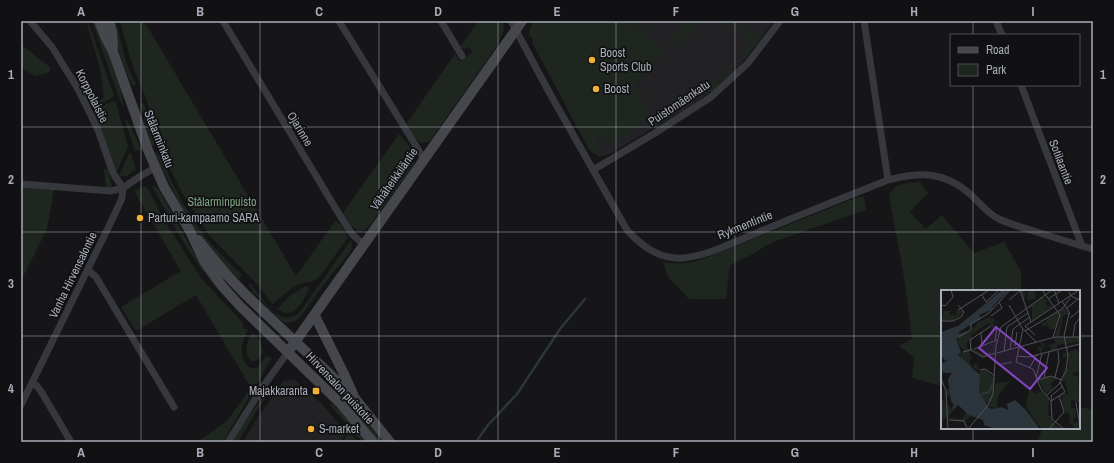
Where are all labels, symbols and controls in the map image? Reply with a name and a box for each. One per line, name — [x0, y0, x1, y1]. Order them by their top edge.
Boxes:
text: A — [77, 3, 85, 20]
text: B — [196, 3, 204, 20]
text: C — [315, 3, 323, 20]
text: D — [434, 3, 442, 20]
text: E — [553, 3, 561, 20]
text: F — [673, 3, 680, 20]
text: G — [791, 3, 799, 20]
text: H — [910, 3, 918, 20]
text: I — [1032, 3, 1035, 20]
legend — [950, 34, 1080, 86]
text: Road — [986, 42, 1010, 58]
place label: Boost Sports Club — [600, 45, 651, 75]
marker: Boost Sports Club — [587, 55, 597, 65]
text: Park — [986, 62, 1006, 78]
text: 1 — [8, 66, 14, 83]
text: 1 — [1100, 66, 1106, 83]
street label: Korppolaistie — [72, 67, 112, 125]
street label: Puistomäenkatu — [645, 76, 713, 130]
place label: Boost — [604, 81, 629, 97]
marker: Boost — [591, 84, 601, 94]
street label: Stålarminkatu — [140, 108, 178, 170]
street label: Ojarinne — [283, 109, 317, 149]
street label: Sotilaantie — [1045, 137, 1077, 187]
street label: Vähäheikkiläntie — [367, 145, 421, 213]
text: 2 — [8, 171, 14, 188]
text: 2 — [1100, 171, 1106, 188]
park label: Stålarminpuisto — [188, 194, 256, 210]
street label: Rykmentintie — [715, 207, 775, 243]
place label: Parturi-kampaamo SARA — [148, 210, 259, 226]
marker: Parturi-kampaamo SARA — [135, 213, 145, 223]
street label: Vanha Hirvensalontie — [45, 229, 101, 321]
text: 3 — [8, 275, 14, 292]
text: 3 — [1100, 275, 1106, 292]
inset map — [941, 290, 1080, 429]
street label: Hirvensalon puistotie — [302, 349, 378, 427]
text: 4 — [8, 380, 14, 397]
text: 4 — [1100, 380, 1106, 397]
place label: Majakkaranta — [249, 383, 309, 399]
marker: Majakkaranta — [311, 386, 321, 396]
place label: S-market — [319, 421, 359, 437]
marker: S-market — [306, 424, 316, 434]
text: A — [77, 444, 85, 461]
text: B — [196, 444, 204, 461]
text: C — [315, 444, 323, 461]
text: D — [434, 444, 442, 461]
text: E — [553, 444, 561, 461]
text: F — [673, 444, 680, 461]
text: G — [791, 444, 799, 461]
text: H — [910, 444, 918, 461]
text: I — [1032, 444, 1035, 461]

